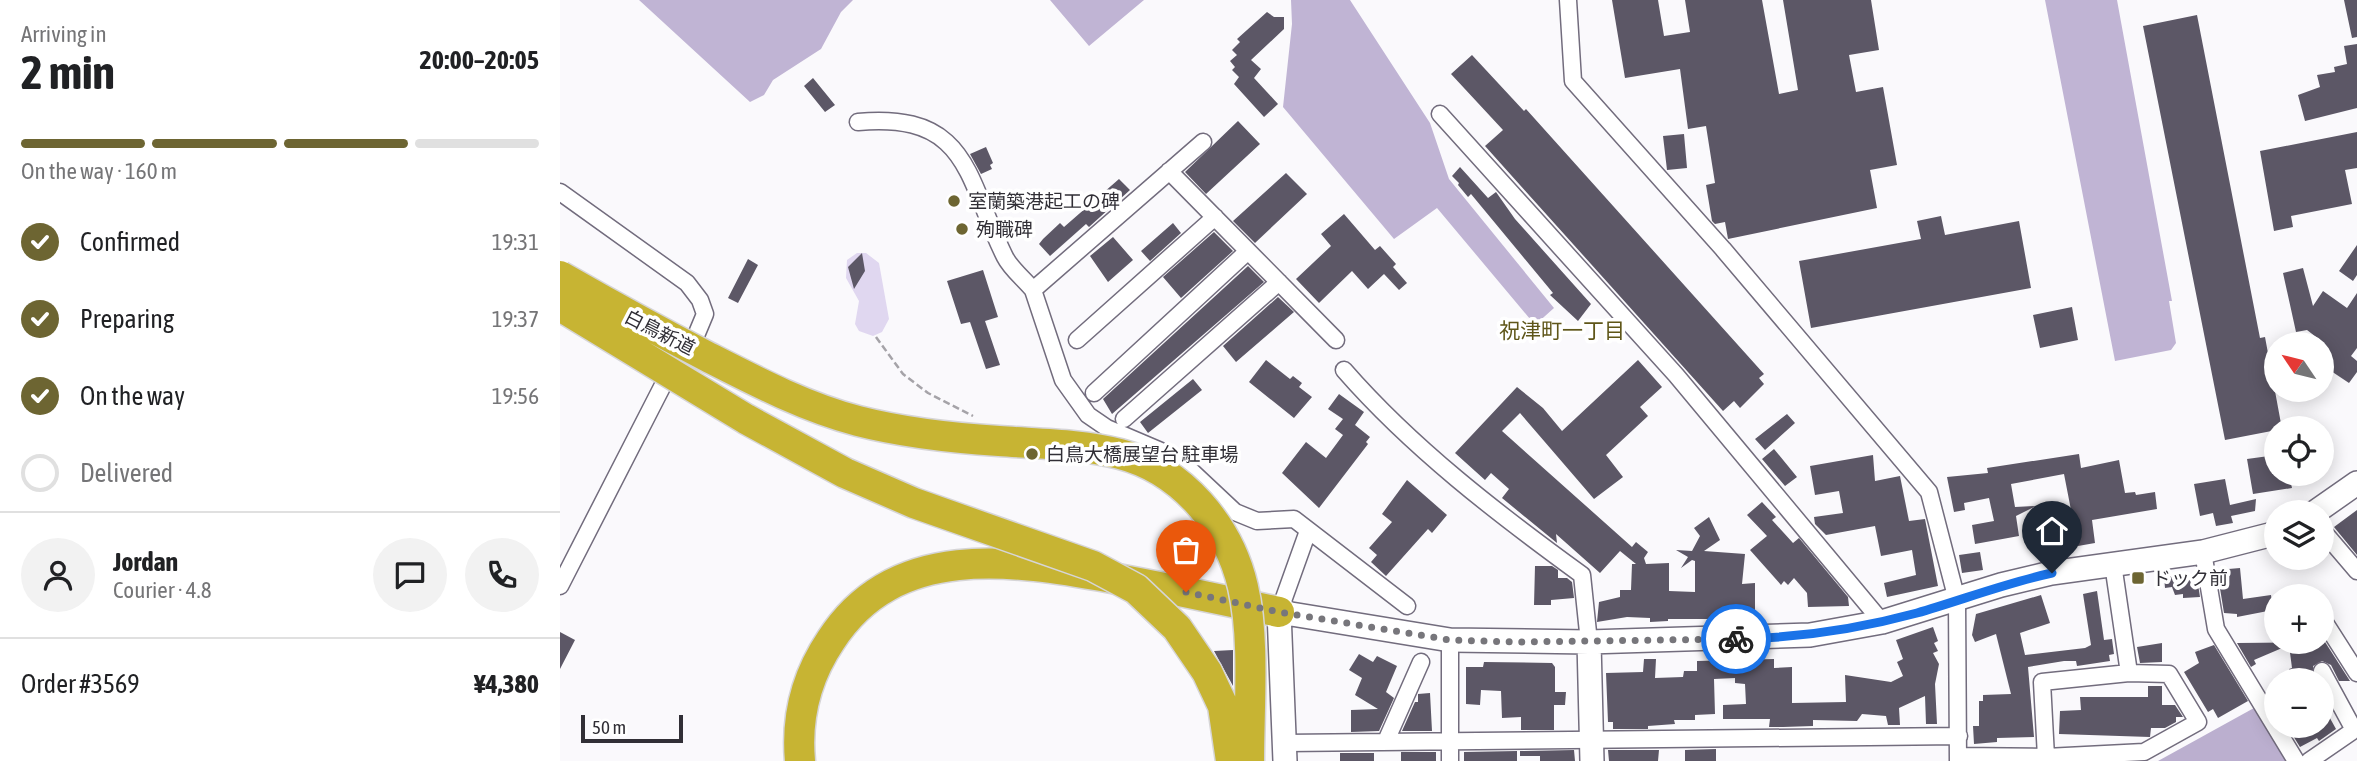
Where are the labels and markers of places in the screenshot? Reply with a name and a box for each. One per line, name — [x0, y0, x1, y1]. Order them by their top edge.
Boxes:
place label: 室蘭築港起工の碑 — [968, 190, 1120, 212]
marker: 室蘭築港起工の碑 — [946, 193, 962, 209]
place label: 殉職碑 — [976, 218, 1033, 240]
marker: 殉職碑 — [954, 221, 970, 237]
place label: 白鳥大橋展望台 駐車場 — [1046, 443, 1239, 465]
marker: 白鳥大橋展望台 駐車場 — [1024, 446, 1040, 462]
pin — [2022, 501, 2082, 573]
pin — [1156, 520, 1216, 592]
place label: ドック前 — [2152, 567, 2228, 589]
marker: ドック前 — [2130, 570, 2146, 586]

